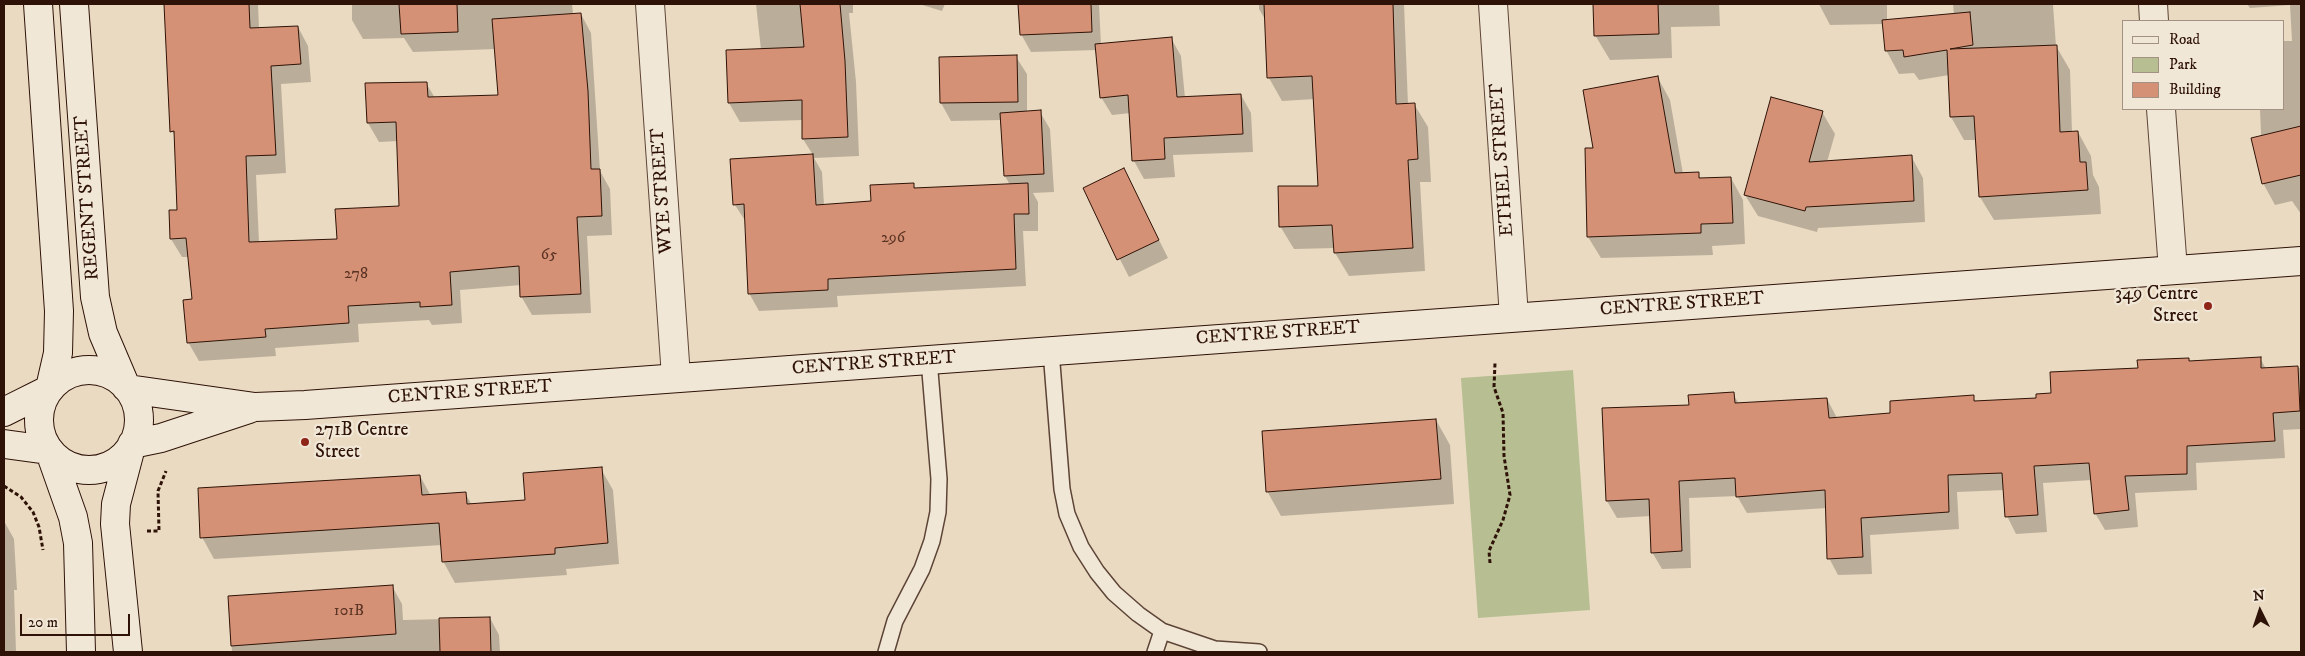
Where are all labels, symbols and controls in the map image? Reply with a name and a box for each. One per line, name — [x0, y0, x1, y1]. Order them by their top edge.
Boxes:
legend — [2122, 20, 2285, 110]
text: Road — [2169, 30, 2200, 49]
text: Park — [2169, 55, 2197, 74]
text: Building — [2169, 80, 2221, 99]
street label: ETHEL STREET — [1486, 83, 1520, 237]
street label: REGENT STREET — [71, 115, 105, 281]
street label: WYE STREET — [647, 127, 679, 255]
house number: 296 — [881, 229, 905, 249]
house number: 65 — [541, 246, 557, 266]
house number: 278 — [344, 265, 368, 285]
place label: 349 Centre Street — [2115, 284, 2198, 328]
street label: CENTRE STREET — [1599, 288, 1765, 322]
marker: 349 Centre Street — [2202, 300, 2214, 312]
street label: CENTRE STREET — [1195, 317, 1361, 351]
street label: CENTRE STREET — [791, 347, 957, 381]
street label: CENTRE STREET — [387, 376, 553, 410]
place label: 271B Centre Street — [315, 420, 408, 464]
marker: 271B Centre Street — [299, 436, 311, 448]
north arrow — [2235, 586, 2285, 636]
text: N — [2253, 587, 2265, 605]
house number: 101B — [334, 602, 364, 622]
scale bar — [22, 604, 132, 636]
text: 20 m — [28, 613, 58, 632]

